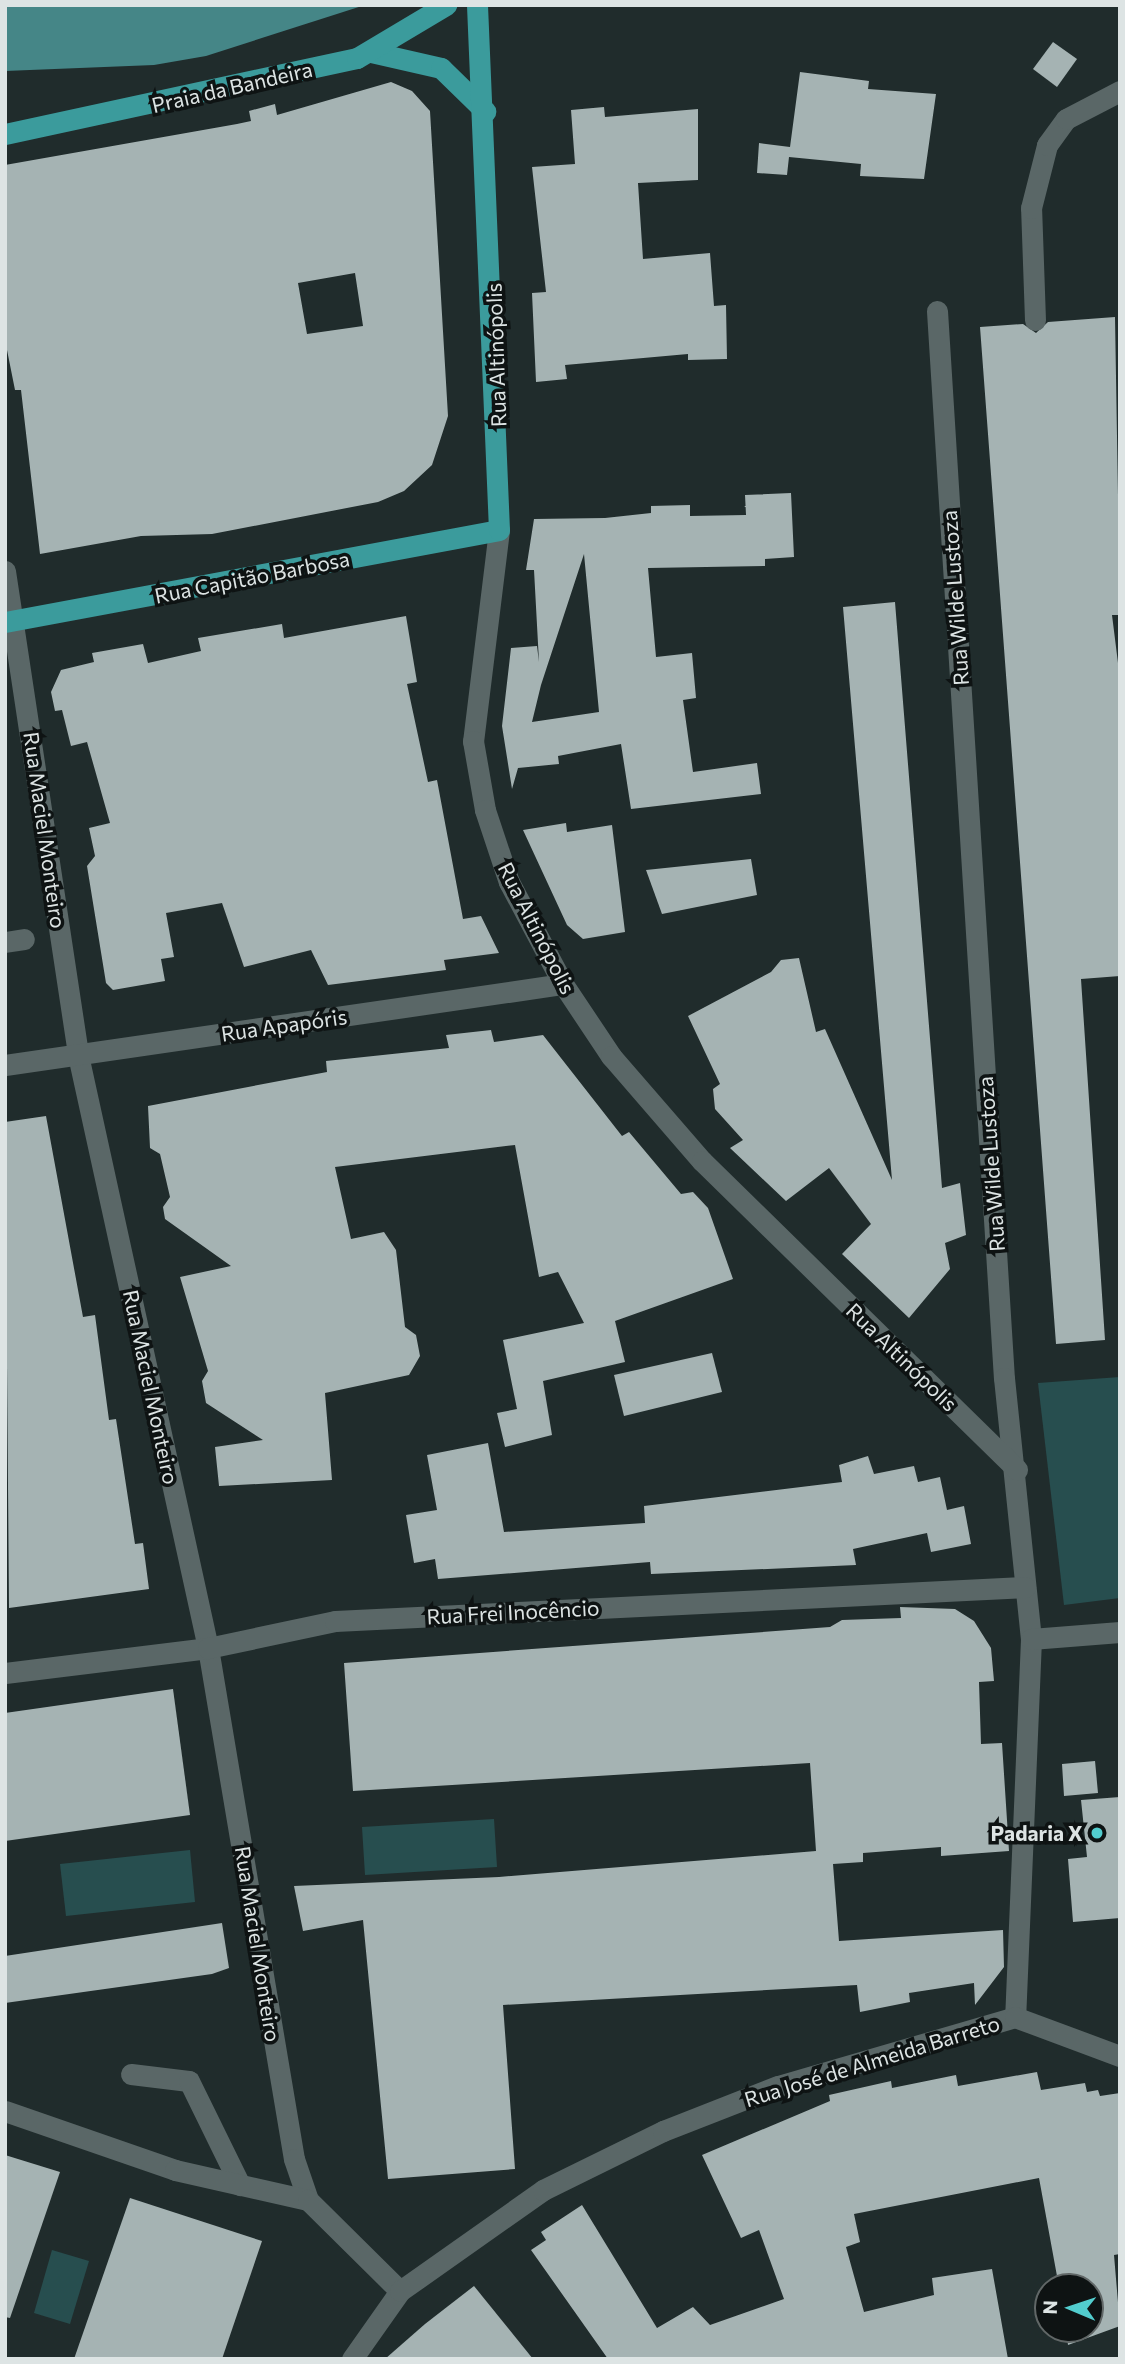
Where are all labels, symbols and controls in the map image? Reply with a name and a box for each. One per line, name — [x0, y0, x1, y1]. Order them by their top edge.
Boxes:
street label: Praia da Bandeira — [149, 56, 315, 118]
street label: Rua Altinópolis — [481, 282, 511, 428]
street label: Rua Wilde Lustoza — [936, 509, 974, 687]
street label: Rua Capitão Barbosa — [152, 546, 352, 608]
street label: Rua Maciel Monteiro — [19, 730, 71, 930]
street label: Rua Altinópolis — [493, 858, 581, 998]
street label: Rua Apapóris — [219, 1004, 349, 1046]
street label: Rua Wilde Lustoza — [972, 1075, 1010, 1253]
street label: Rua Maciel Monteiro — [118, 1288, 184, 1486]
street label: Rua Altinópolis — [841, 1298, 963, 1416]
street label: Rua Frei Inocêncio — [426, 1595, 600, 1629]
place label: Padaria X — [990, 1820, 1083, 1846]
marker: Padaria X — [1089, 1825, 1105, 1841]
street label: Rua Maciel Monteiro — [230, 1844, 286, 2044]
street label: Rua José de Almeida Barreto — [741, 2010, 1003, 2112]
north arrow — [1034, 2273, 1104, 2343]
text: N — [1038, 2300, 1061, 2315]

